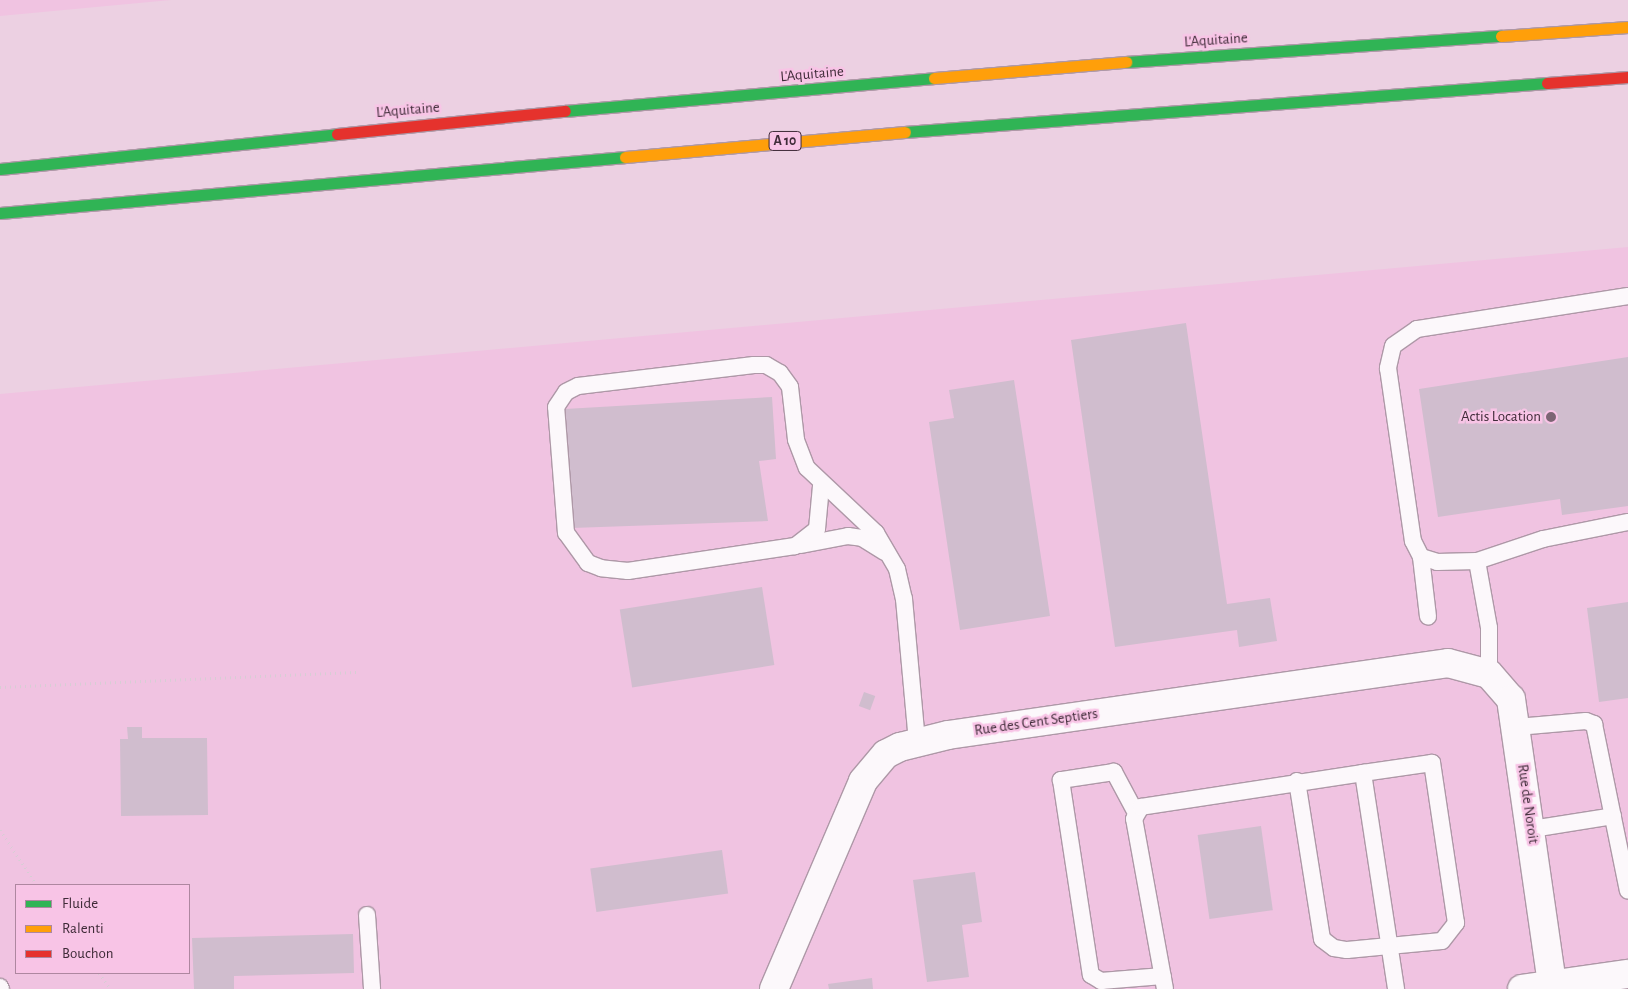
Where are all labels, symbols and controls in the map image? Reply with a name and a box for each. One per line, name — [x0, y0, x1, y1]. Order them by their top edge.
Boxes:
street label: L'Aquitaine — [1184, 29, 1248, 51]
street label: L'Aquitaine — [779, 62, 845, 86]
street label: L'Aquitaine — [375, 98, 441, 122]
road number: A 10 — [768, 130, 802, 152]
place label: Actis Location — [1461, 408, 1541, 426]
marker: Actis Location — [1545, 411, 1557, 423]
street label: Rue des Cent Septiers — [973, 704, 1099, 740]
street label: Rue de Noroit — [1514, 763, 1542, 845]
legend — [15, 884, 190, 974]
text: Fluide — [62, 896, 98, 911]
text: Ralenti — [62, 921, 104, 936]
text: Bouchon — [62, 946, 113, 961]

